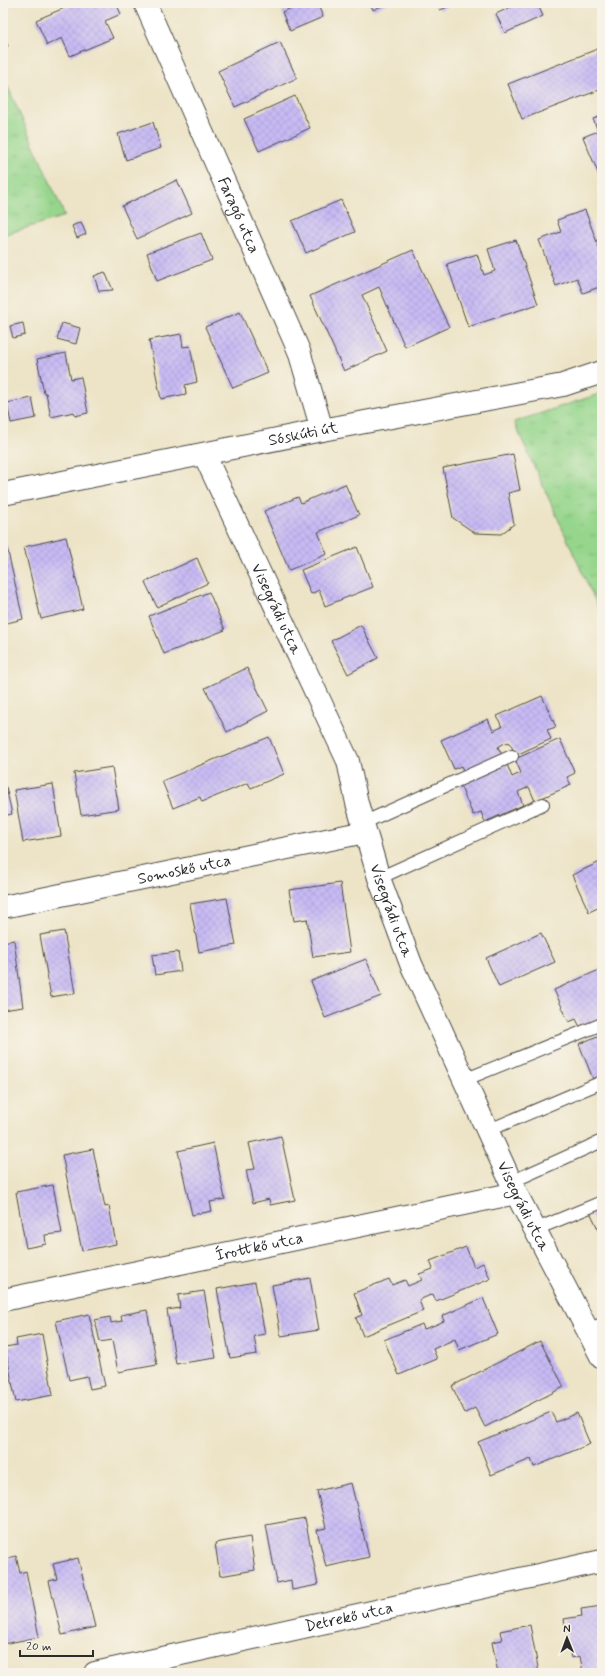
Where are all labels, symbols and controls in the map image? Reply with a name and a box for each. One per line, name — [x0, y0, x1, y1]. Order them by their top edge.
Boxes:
street label: Faragó utca — [213, 174, 265, 257]
street label: Sóskúti út — [266, 417, 340, 451]
street label: Visegrádi utca — [246, 560, 307, 658]
street label: Somoskő utca — [136, 850, 233, 889]
street label: Visegrádi utca — [365, 861, 418, 961]
street label: Visegrádi utca — [492, 1158, 555, 1255]
street label: Írottkő utca — [214, 1227, 305, 1266]
street label: Detrekő utca — [303, 1597, 395, 1637]
north arrow — [547, 1618, 587, 1658]
text: N — [563, 1622, 571, 1636]
scale bar — [20, 1632, 93, 1658]
text: 20 m — [26, 1639, 52, 1655]

